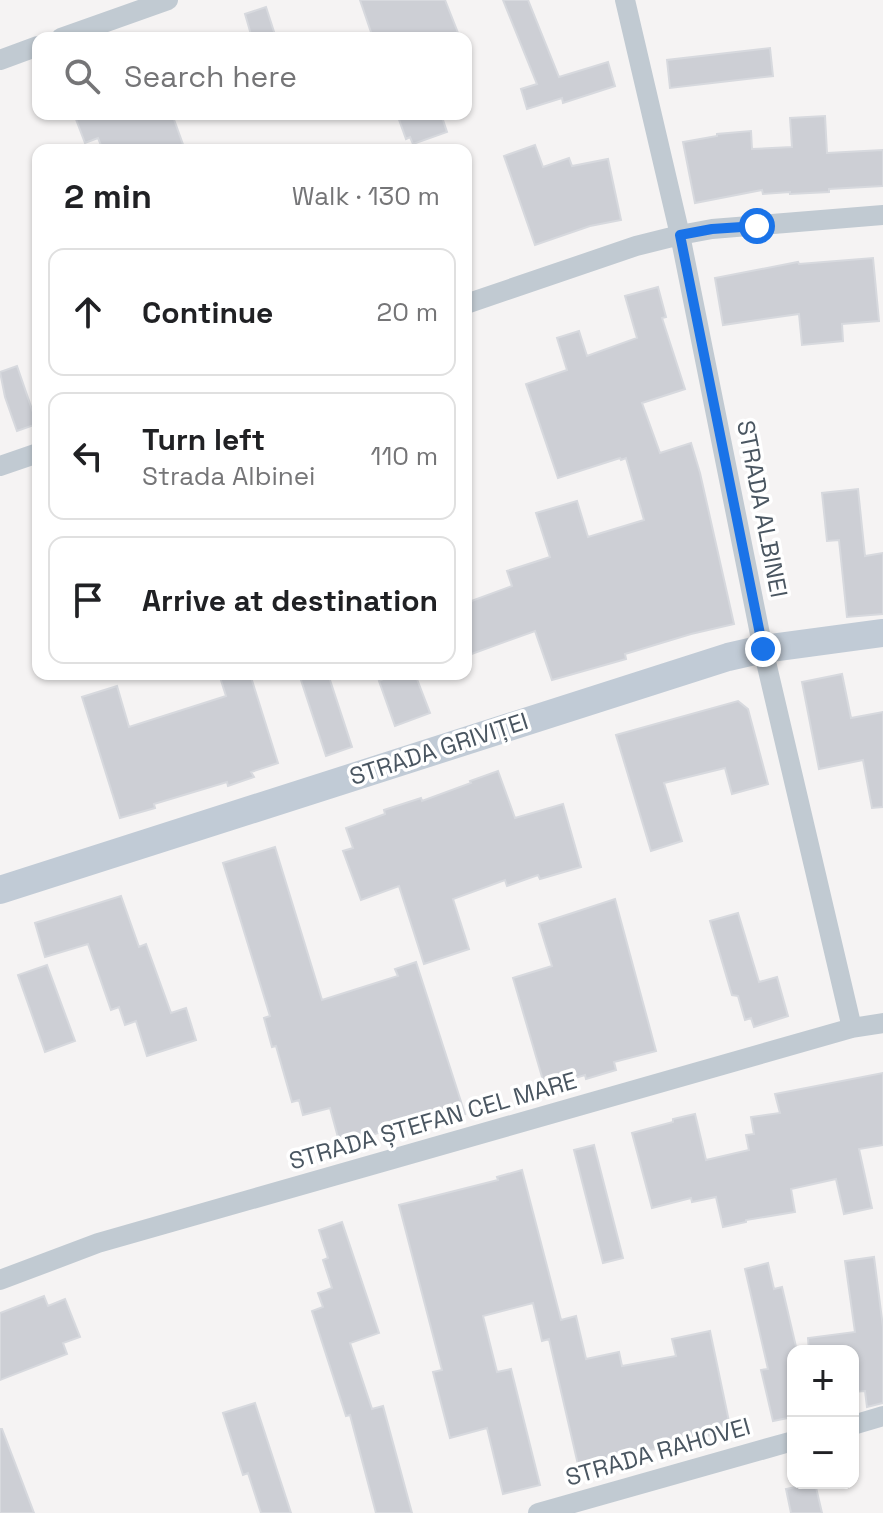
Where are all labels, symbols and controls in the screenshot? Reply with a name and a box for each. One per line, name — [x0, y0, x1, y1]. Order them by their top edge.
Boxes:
search box — [32, 32, 472, 120]
icon: search — [60, 54, 104, 98]
text: Search here — [124, 57, 297, 96]
text: 2 min — [64, 175, 152, 218]
text: Walk · 130 m — [292, 179, 440, 213]
route start — [739, 208, 775, 244]
icon: ahead — [66, 290, 110, 334]
text: Continue — [142, 293, 273, 332]
text: 20 m — [377, 295, 438, 329]
street label: STRADA ALBINEI — [730, 418, 795, 600]
text: Turn left — [142, 420, 265, 459]
icon: left — [66, 434, 110, 478]
text: 110 m — [371, 439, 438, 473]
text: Strada Albinei — [142, 459, 315, 493]
icon: arrive — [66, 578, 110, 622]
text: Arrive at destination — [142, 581, 438, 620]
route end — [745, 631, 781, 667]
street label: STRADA GRIVIȚEI — [346, 705, 532, 792]
street label: STRADA ȘTEFAN CEL MARE — [285, 1065, 580, 1176]
map controls — [787, 1345, 859, 1489]
button: + — [787, 1345, 859, 1417]
street label: STRADA RAHOVEI — [562, 1410, 754, 1493]
button: − — [787, 1417, 859, 1489]

